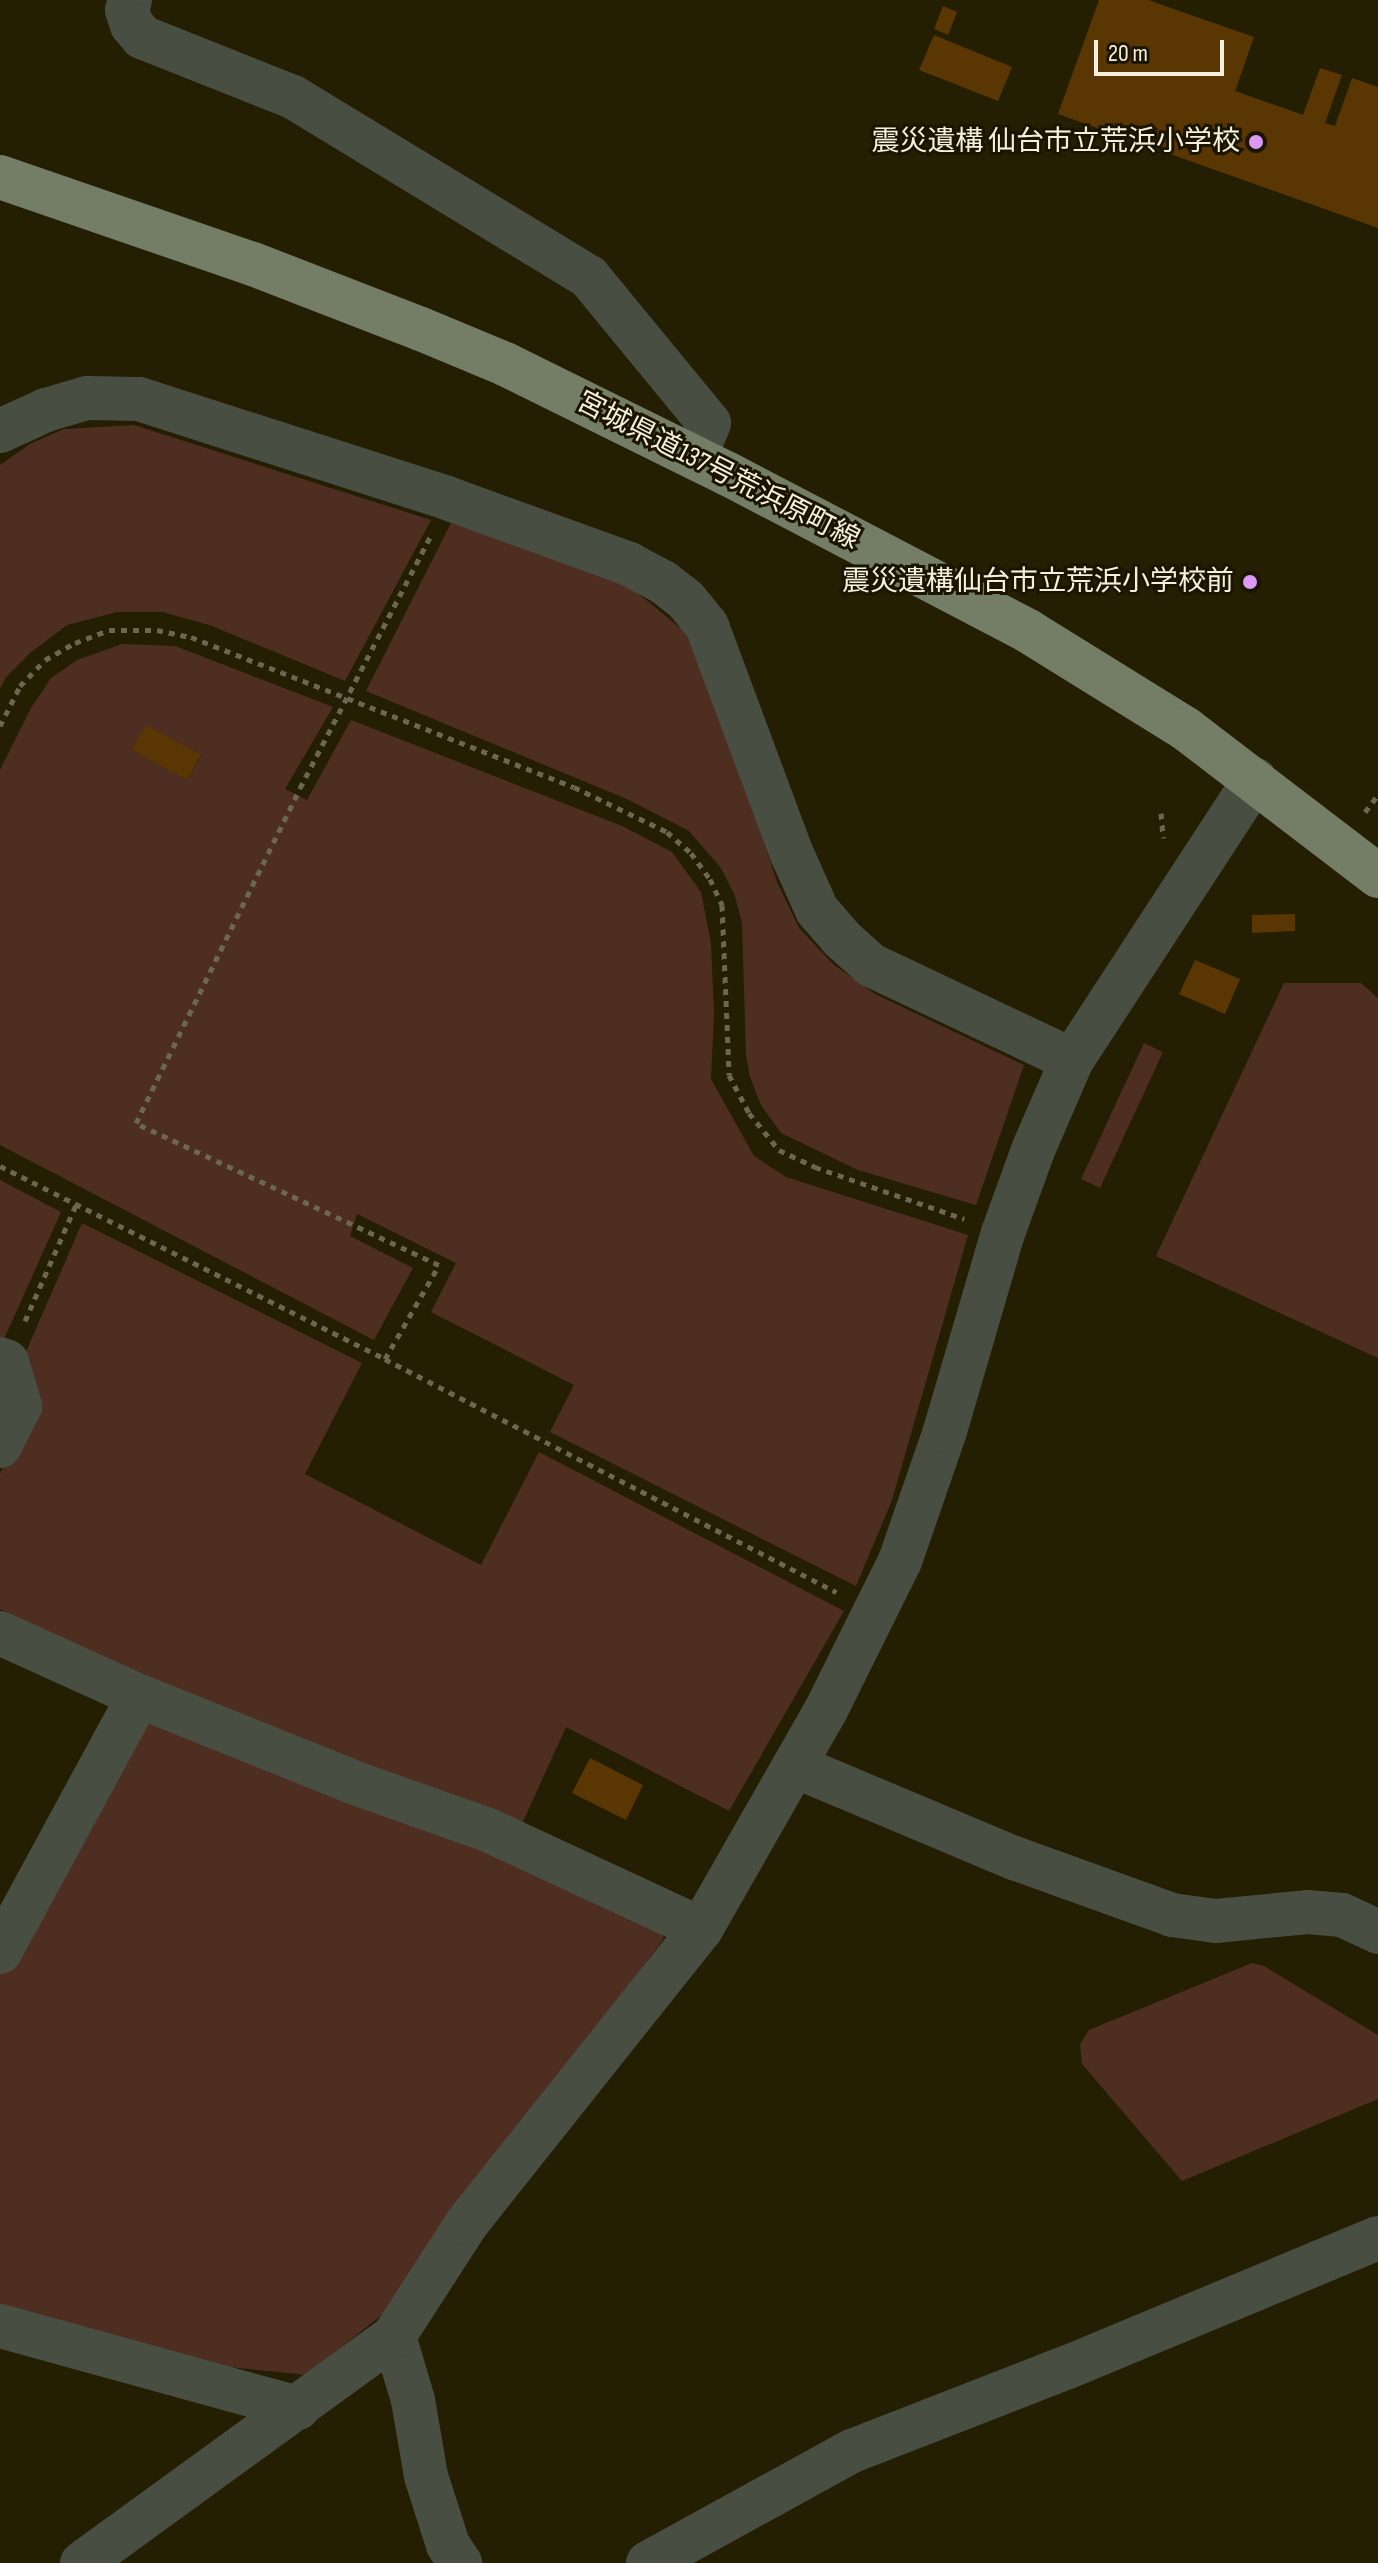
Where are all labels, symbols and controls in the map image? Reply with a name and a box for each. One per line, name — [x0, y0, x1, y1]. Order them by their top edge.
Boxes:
scale bar — [1098, 24, 1228, 74]
text: 20 m — [1108, 39, 1148, 68]
place label: 震災遺構 仙台市立荒浜小学校 — [872, 125, 1240, 159]
marker: 震災遺構 仙台市立荒浜小学校 — [1247, 133, 1265, 151]
street label: 宮城県道137号荒浜原町線 — [571, 385, 865, 557]
place label: 震災遺構仙台市立荒浜小学校前 — [842, 565, 1234, 599]
marker: 震災遺構仙台市立荒浜小学校前 — [1241, 573, 1259, 591]

